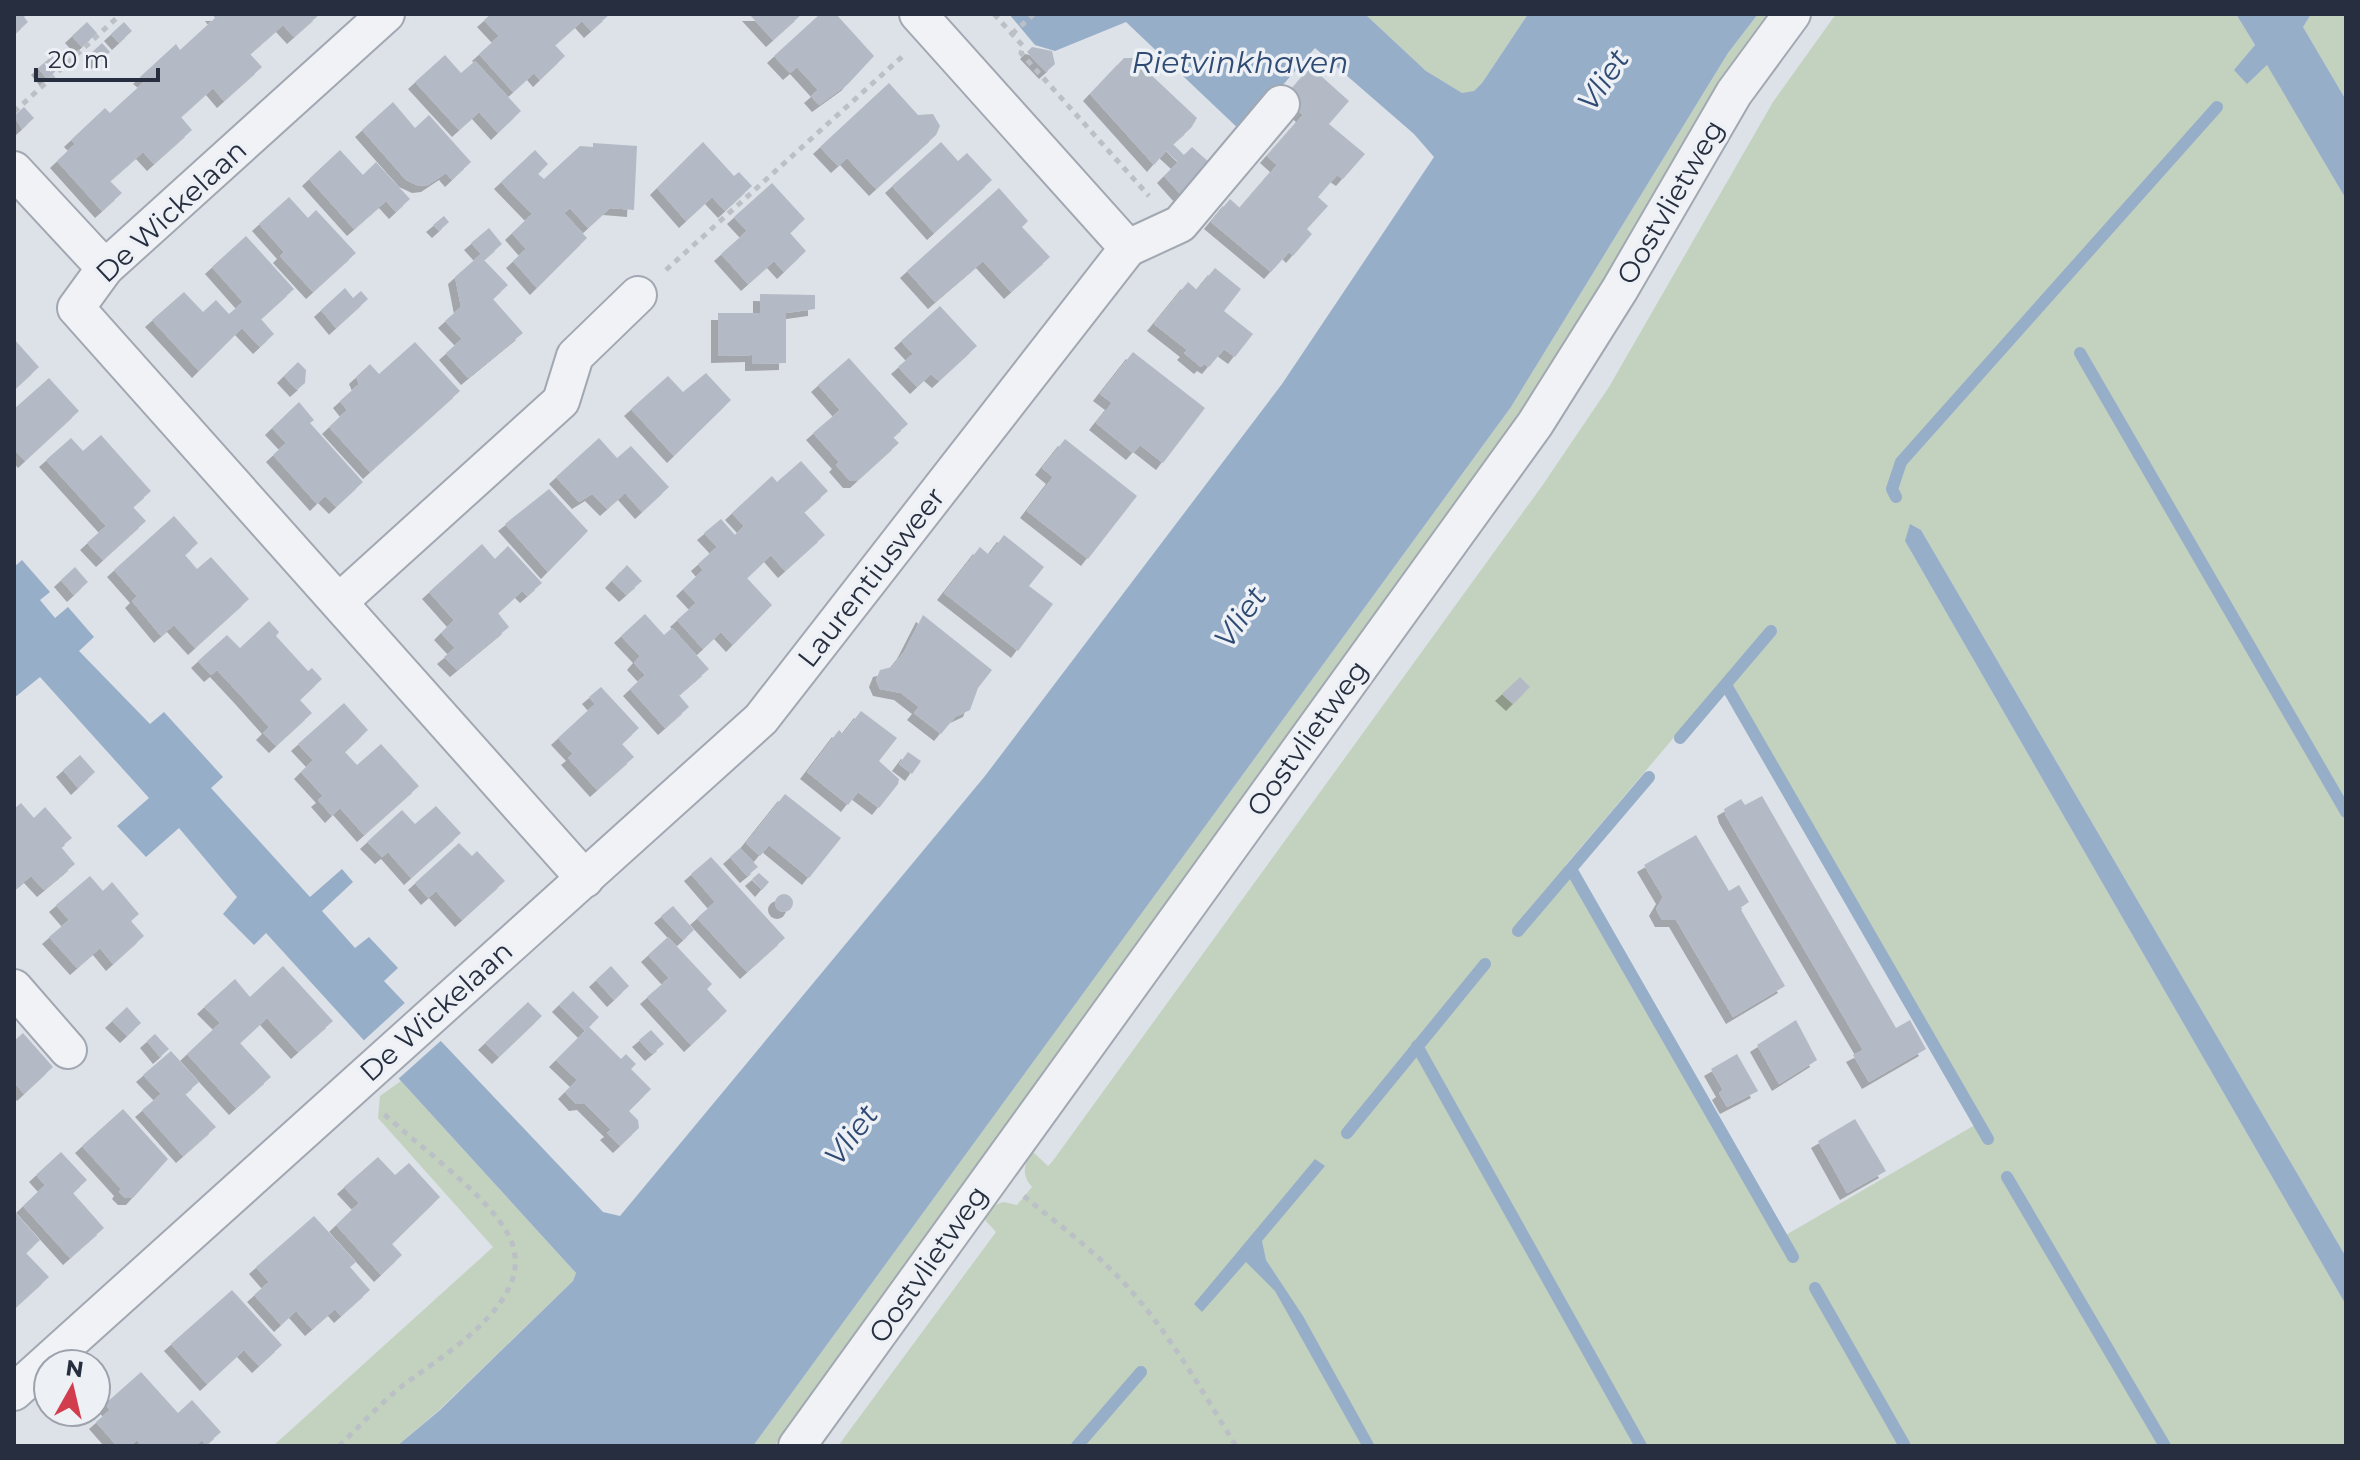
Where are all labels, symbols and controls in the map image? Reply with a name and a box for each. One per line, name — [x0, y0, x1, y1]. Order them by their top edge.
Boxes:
scale bar — [36, 32, 158, 82]
water label: Vliet — [1569, 42, 1637, 118]
water label: Rietvinkhaven — [1131, 44, 1349, 81]
text: 20 m — [48, 45, 109, 74]
street label: Oostvlietweg — [1609, 114, 1731, 290]
street label: De Wickelaan — [89, 133, 253, 289]
street label: Laurentiusweer — [790, 480, 952, 674]
water label: Vliet — [1206, 579, 1274, 655]
street label: Oostvlietweg — [1239, 653, 1375, 823]
street label: De Wickelaan — [353, 934, 519, 1088]
water label: Vliet — [816, 1097, 886, 1173]
street label: Oostvlietweg — [861, 1179, 995, 1349]
north arrow — [32, 1348, 112, 1428]
text: N — [64, 1354, 85, 1383]

